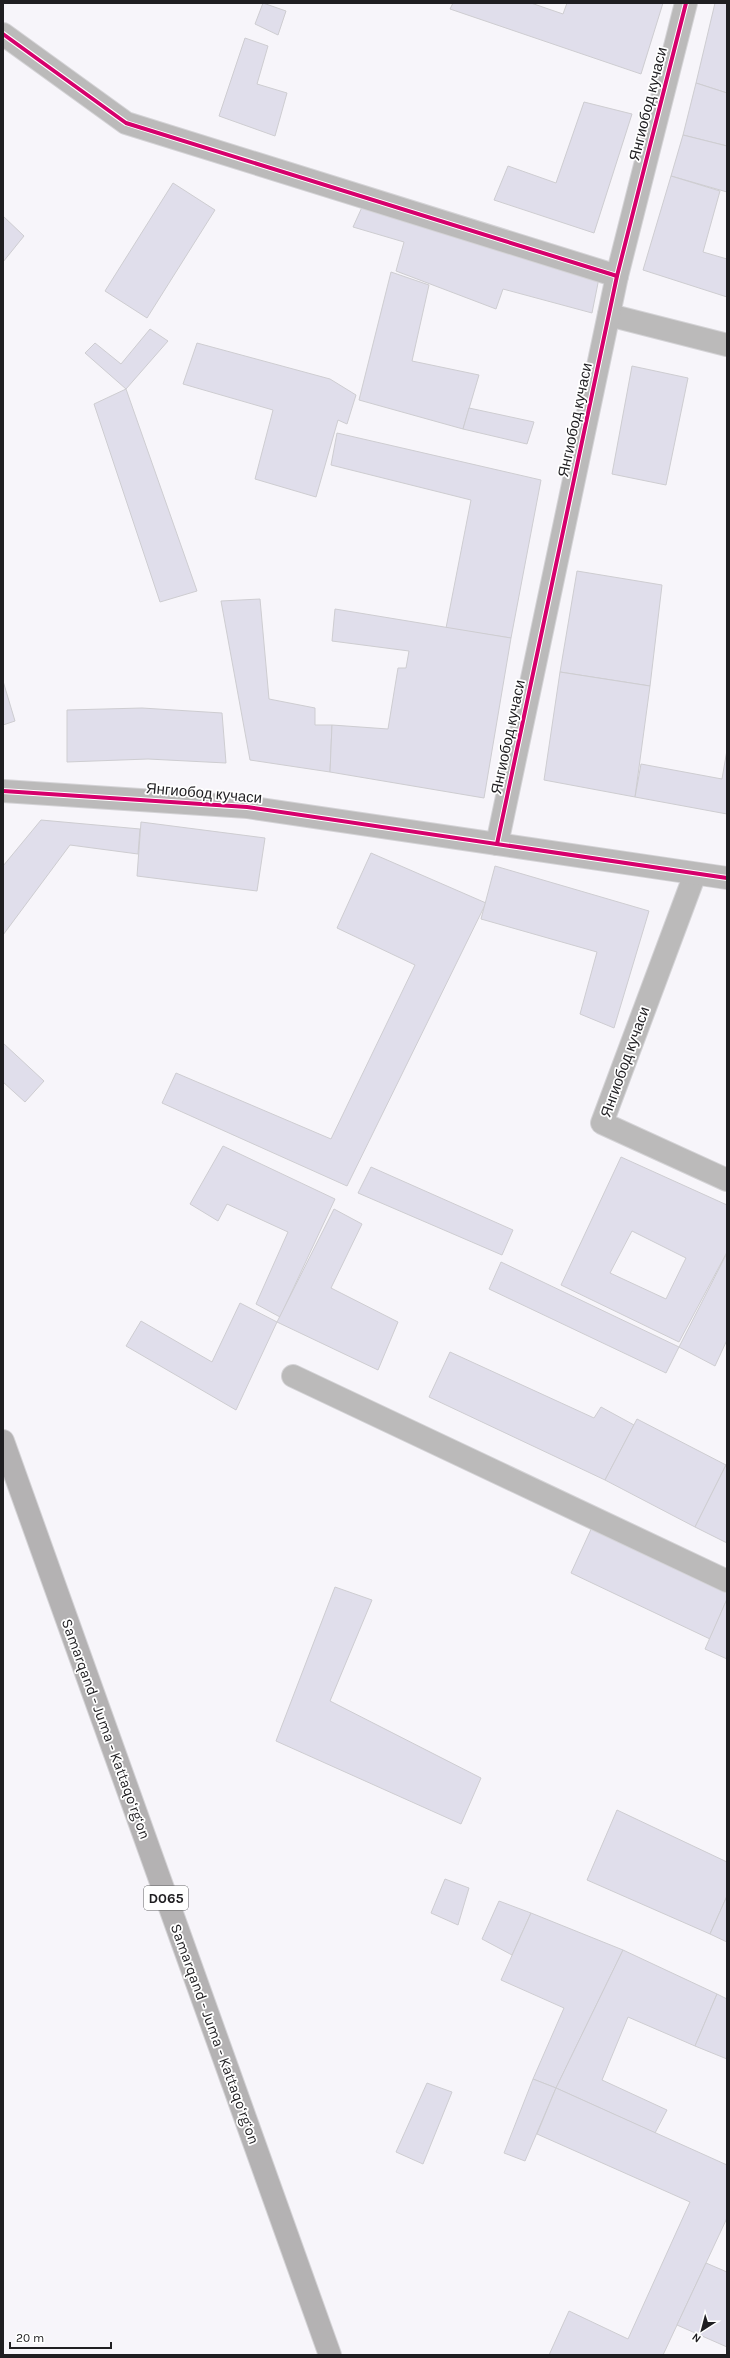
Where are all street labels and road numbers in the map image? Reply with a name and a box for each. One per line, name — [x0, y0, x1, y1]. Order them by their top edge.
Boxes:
street label: Янгиобод кучаси — [625, 45, 671, 163]
street label: Янгиобод кучаси — [554, 361, 596, 479]
street label: Янгиобод кучаси — [487, 678, 529, 796]
street label: Янгиобод кучаси — [145, 779, 263, 807]
street label: Янгиобод кучаси — [597, 1004, 653, 1120]
street label: Samarqand - Juma - Kattaqo‘rg‘on — [58, 1616, 154, 1842]
road number: D065 — [144, 1886, 188, 1910]
street label: Samarqand - Juma - Kattaqo‘rg‘on — [167, 1921, 263, 2147]

